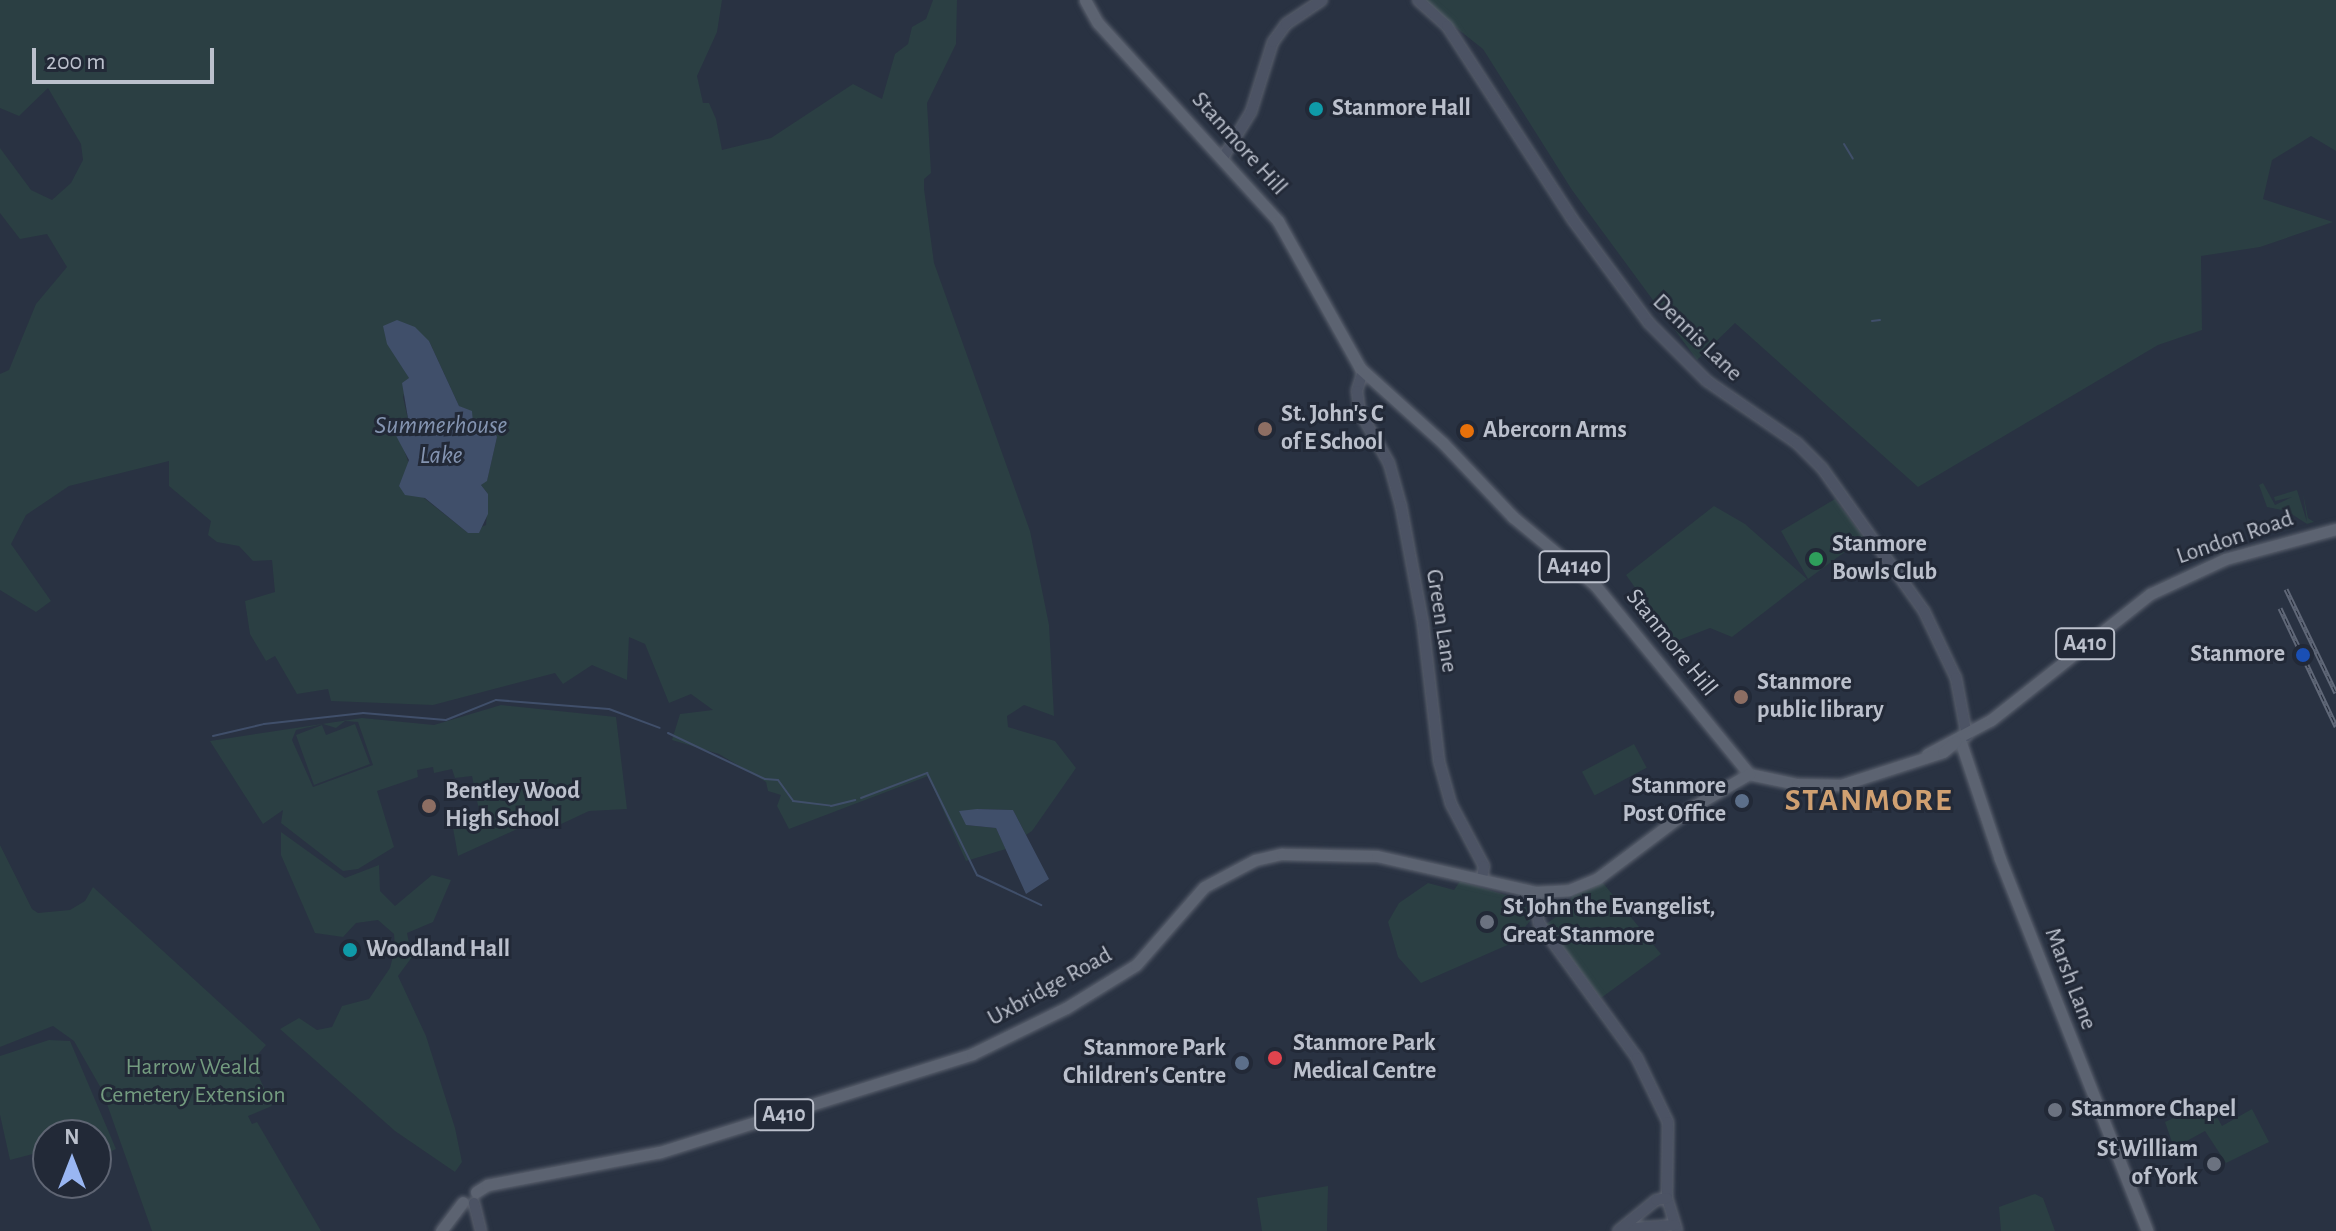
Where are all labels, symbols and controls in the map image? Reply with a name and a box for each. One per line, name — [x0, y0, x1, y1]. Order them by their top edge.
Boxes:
scale bar — [36, 32, 218, 82]
text: 200 m — [46, 50, 105, 74]
street label: Stanmore Hill — [1185, 86, 1293, 202]
place label: Stanmore Hall — [1332, 95, 1471, 123]
marker: Stanmore Hall — [1307, 100, 1325, 118]
street label: Dennis Lane — [1646, 288, 1748, 388]
place label: St. John's C of E School — [1281, 401, 1383, 457]
water label: Summerhouse Lake — [375, 410, 507, 472]
place label: Abercorn Arms — [1483, 417, 1627, 445]
marker: St. John's C of E School — [1256, 420, 1274, 438]
marker: Abercorn Arms — [1458, 422, 1476, 440]
street label: London Road — [2173, 505, 2297, 571]
place label: Stanmore Bowls Club — [1832, 531, 1937, 587]
road number: A4140 — [1538, 549, 1610, 585]
marker: Stanmore Bowls Club — [1807, 550, 1825, 568]
street label: Green Lane — [1419, 567, 1463, 675]
street label: Stanmore Hill — [1619, 584, 1723, 702]
road number: A410 — [2055, 626, 2115, 662]
place label: Stanmore — [2190, 641, 2285, 669]
marker: Stanmore — [2292, 644, 2314, 666]
place label: Stanmore public library — [1757, 669, 1884, 725]
marker: Stanmore public library — [1732, 688, 1750, 706]
place label: Stanmore Post Office — [1623, 773, 1726, 829]
place label: Bentley Wood High School — [445, 778, 580, 834]
district label: STANMORE — [1785, 781, 1953, 819]
marker: Stanmore Post Office — [1733, 792, 1751, 810]
marker: Bentley Wood High School — [420, 797, 438, 815]
place label: St John the Evangelist, Great Stanmore — [1503, 894, 1715, 950]
marker: St John the Evangelist, Great Stanmore — [1478, 913, 1496, 931]
street label: Marsh Lane — [2037, 924, 2103, 1034]
place label: Woodland Hall — [366, 936, 510, 964]
marker: Woodland Hall — [341, 941, 359, 959]
street label: Uxbridge Road — [983, 941, 1117, 1033]
place label: Stanmore Park Medical Centre — [1293, 1030, 1436, 1086]
place label: Stanmore Park Children's Centre — [1063, 1035, 1226, 1091]
marker: Stanmore Park Medical Centre — [1264, 1047, 1286, 1069]
park label: Harrow Weald Cemetery Extension — [100, 1054, 286, 1110]
marker: Stanmore Park Children's Centre — [1233, 1054, 1251, 1072]
place label: Stanmore Chapel — [2071, 1096, 2236, 1124]
road number: A410 — [754, 1097, 814, 1133]
marker: Stanmore Chapel — [2046, 1101, 2064, 1119]
north arrow — [32, 1119, 112, 1199]
text: N — [64, 1126, 80, 1148]
place label: St William of York — [2097, 1136, 2198, 1192]
marker: St William of York — [2205, 1155, 2223, 1173]

